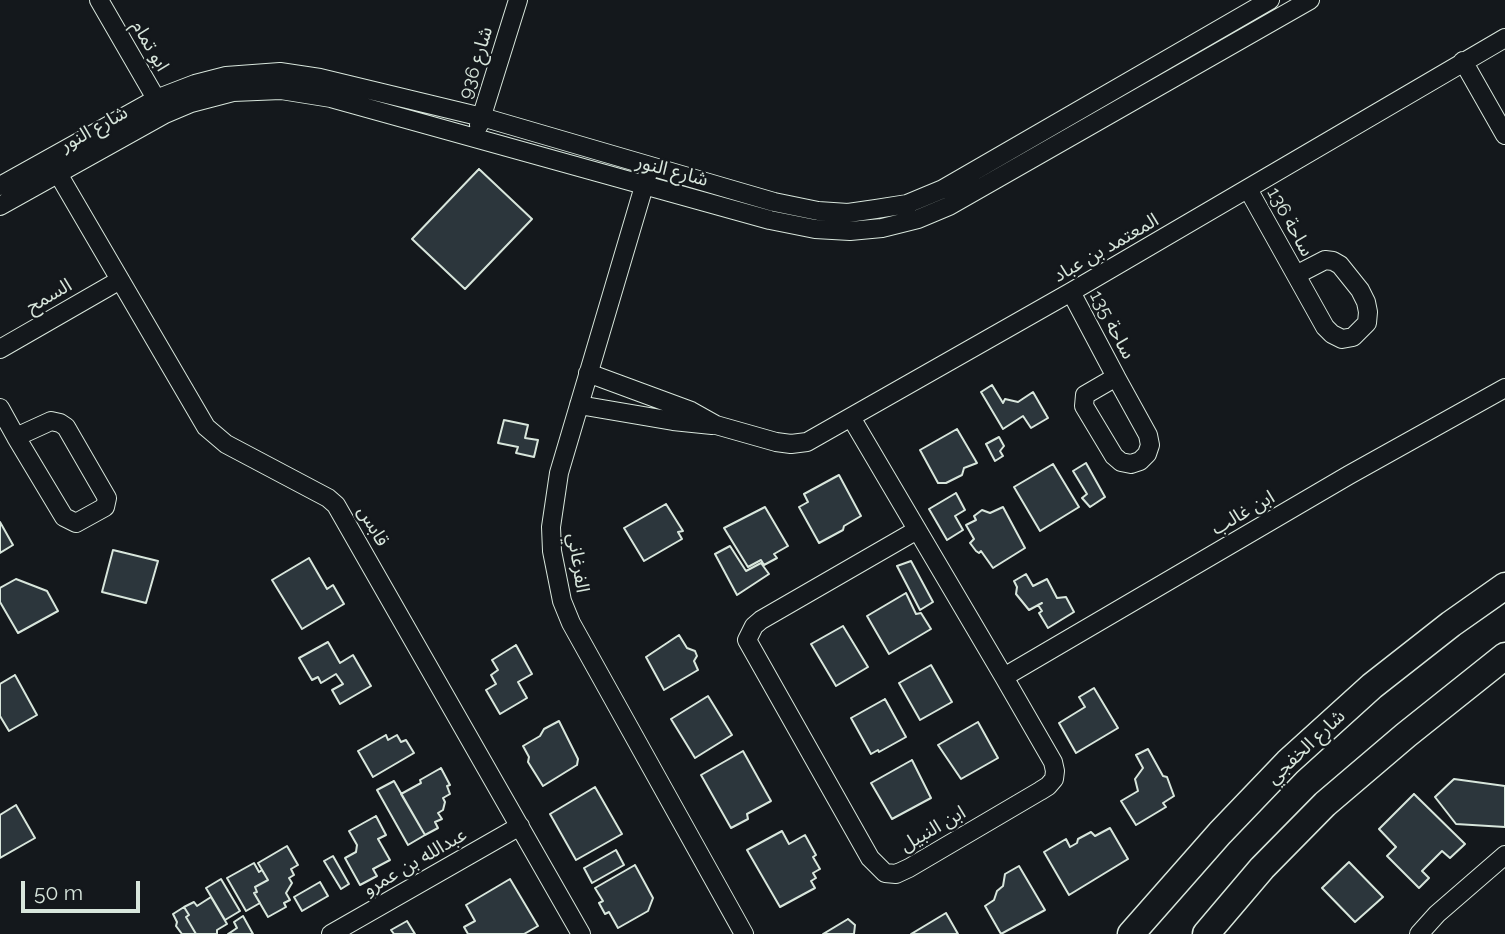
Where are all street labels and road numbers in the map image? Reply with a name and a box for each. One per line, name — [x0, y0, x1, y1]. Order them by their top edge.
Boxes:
street label: ابو تمام — [126, 17, 174, 75]
street label: شارع 936 — [454, 24, 498, 102]
street label: شارع النور — [56, 101, 132, 157]
street label: شارع النور — [633, 150, 711, 192]
street label: ساحة 136 — [1262, 183, 1318, 261]
street label: المعتمد بن عباد — [1049, 209, 1163, 287]
street label: السمح — [22, 274, 76, 318]
street label: ساحة 135 — [1084, 287, 1140, 363]
street label: ابن غالب — [1207, 486, 1279, 540]
street label: قابس — [352, 502, 394, 550]
street label: الفرغاني — [562, 532, 594, 594]
street label: شارع الخفجي — [1262, 705, 1350, 789]
street label: ابن النبيل — [896, 801, 970, 857]
street label: عبدالله بن عمرو — [359, 823, 471, 901]

